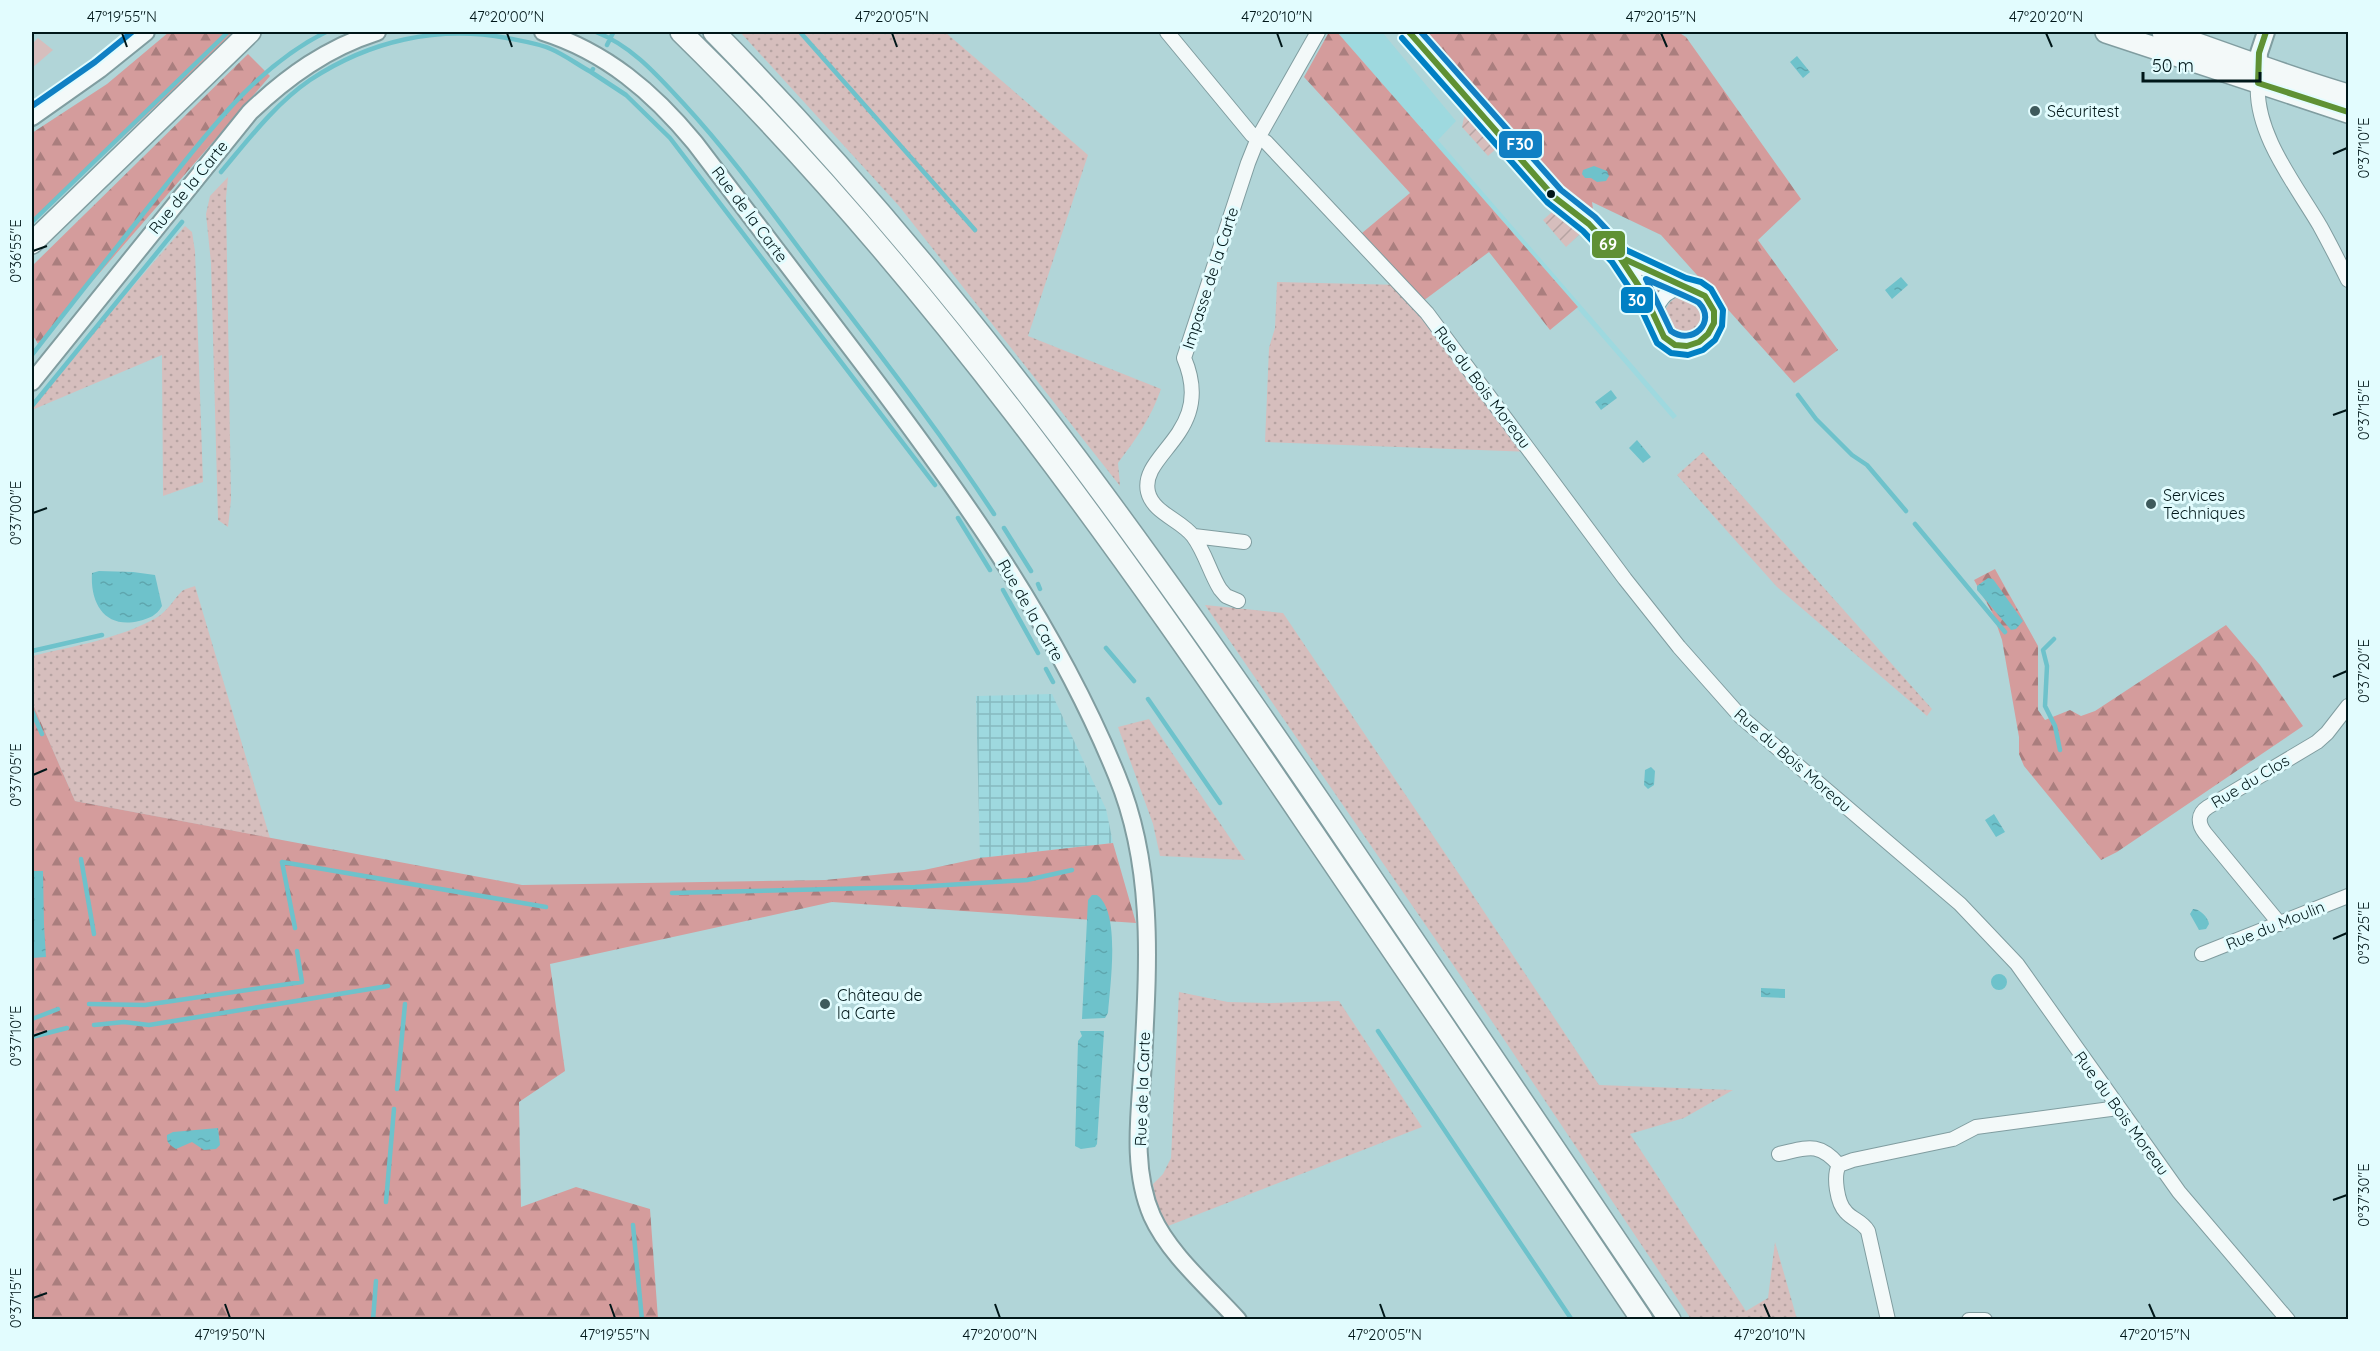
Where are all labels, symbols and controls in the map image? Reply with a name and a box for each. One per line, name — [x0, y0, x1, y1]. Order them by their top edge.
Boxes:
text: 47°19'55"N — [87, 7, 157, 26]
text: 47°20'00"N — [470, 7, 544, 26]
text: 47°20'05"N — [855, 7, 929, 26]
text: 47°20'10"N — [1241, 7, 1313, 26]
text: 47°20'15"N — [1626, 7, 1696, 26]
text: 47°20'20"N — [2009, 7, 2083, 26]
scale bar — [2143, 45, 2260, 83]
text: 50 m — [2152, 54, 2194, 77]
place label: Sécuritest — [2047, 101, 2119, 121]
marker: Sécuritest — [2028, 104, 2042, 118]
text: 0°37'10"E — [2354, 117, 2373, 179]
line badge: F30 — [1498, 130, 1543, 159]
text: F30 — [1506, 134, 1534, 154]
street label: Rue de la Carte — [144, 136, 232, 238]
street label: Rue de la Carte — [708, 162, 792, 266]
unlabelled marker — [1545, 188, 1557, 200]
street label: Impasse de la Carte — [1178, 205, 1242, 351]
text: 0°36'55"E — [6, 219, 25, 283]
line badge: 69 — [1591, 230, 1626, 259]
text: 69 — [1599, 234, 1617, 254]
line badge: 30 — [1620, 286, 1654, 314]
text: 30 — [1628, 290, 1646, 310]
street label: Rue du Bois Moreau — [1430, 322, 1536, 452]
text: 0°37'15"E — [2354, 380, 2373, 440]
text: 0°37'00"E — [6, 481, 25, 545]
place label: Services Techniques — [2163, 485, 2245, 523]
marker: Services Techniques — [2144, 497, 2158, 511]
street label: Rue de la Carte — [994, 555, 1068, 665]
text: 0°37'20"E — [2354, 639, 2373, 703]
street label: Rue du Bois Moreau — [1730, 704, 1856, 816]
text: 0°37'05"E — [6, 743, 25, 807]
street label: Rue du Clos — [2207, 750, 2293, 812]
street label: Rue du Moulin — [2223, 896, 2327, 954]
text: 0°37'25"E — [2354, 901, 2373, 965]
place label: Château de la Carte — [837, 985, 922, 1023]
marker: Château de la Carte — [818, 997, 832, 1011]
text: 0°37'10"E — [6, 1005, 25, 1067]
street label: Rue de la Carte — [1130, 1031, 1154, 1147]
street label: Rue du Bois Moreau — [2070, 1047, 2174, 1179]
text: 0°37'30"E — [2354, 1163, 2373, 1227]
text: 0°37'15"E — [6, 1268, 25, 1328]
text: 47°19'50"N — [195, 1325, 265, 1344]
text: 47°19'55"N — [580, 1325, 650, 1344]
text: 47°20'00"N — [963, 1325, 1037, 1344]
text: 47°20'05"N — [1348, 1325, 1422, 1344]
text: 47°20'10"N — [1734, 1325, 1806, 1344]
text: 47°20'15"N — [2120, 1325, 2190, 1344]

